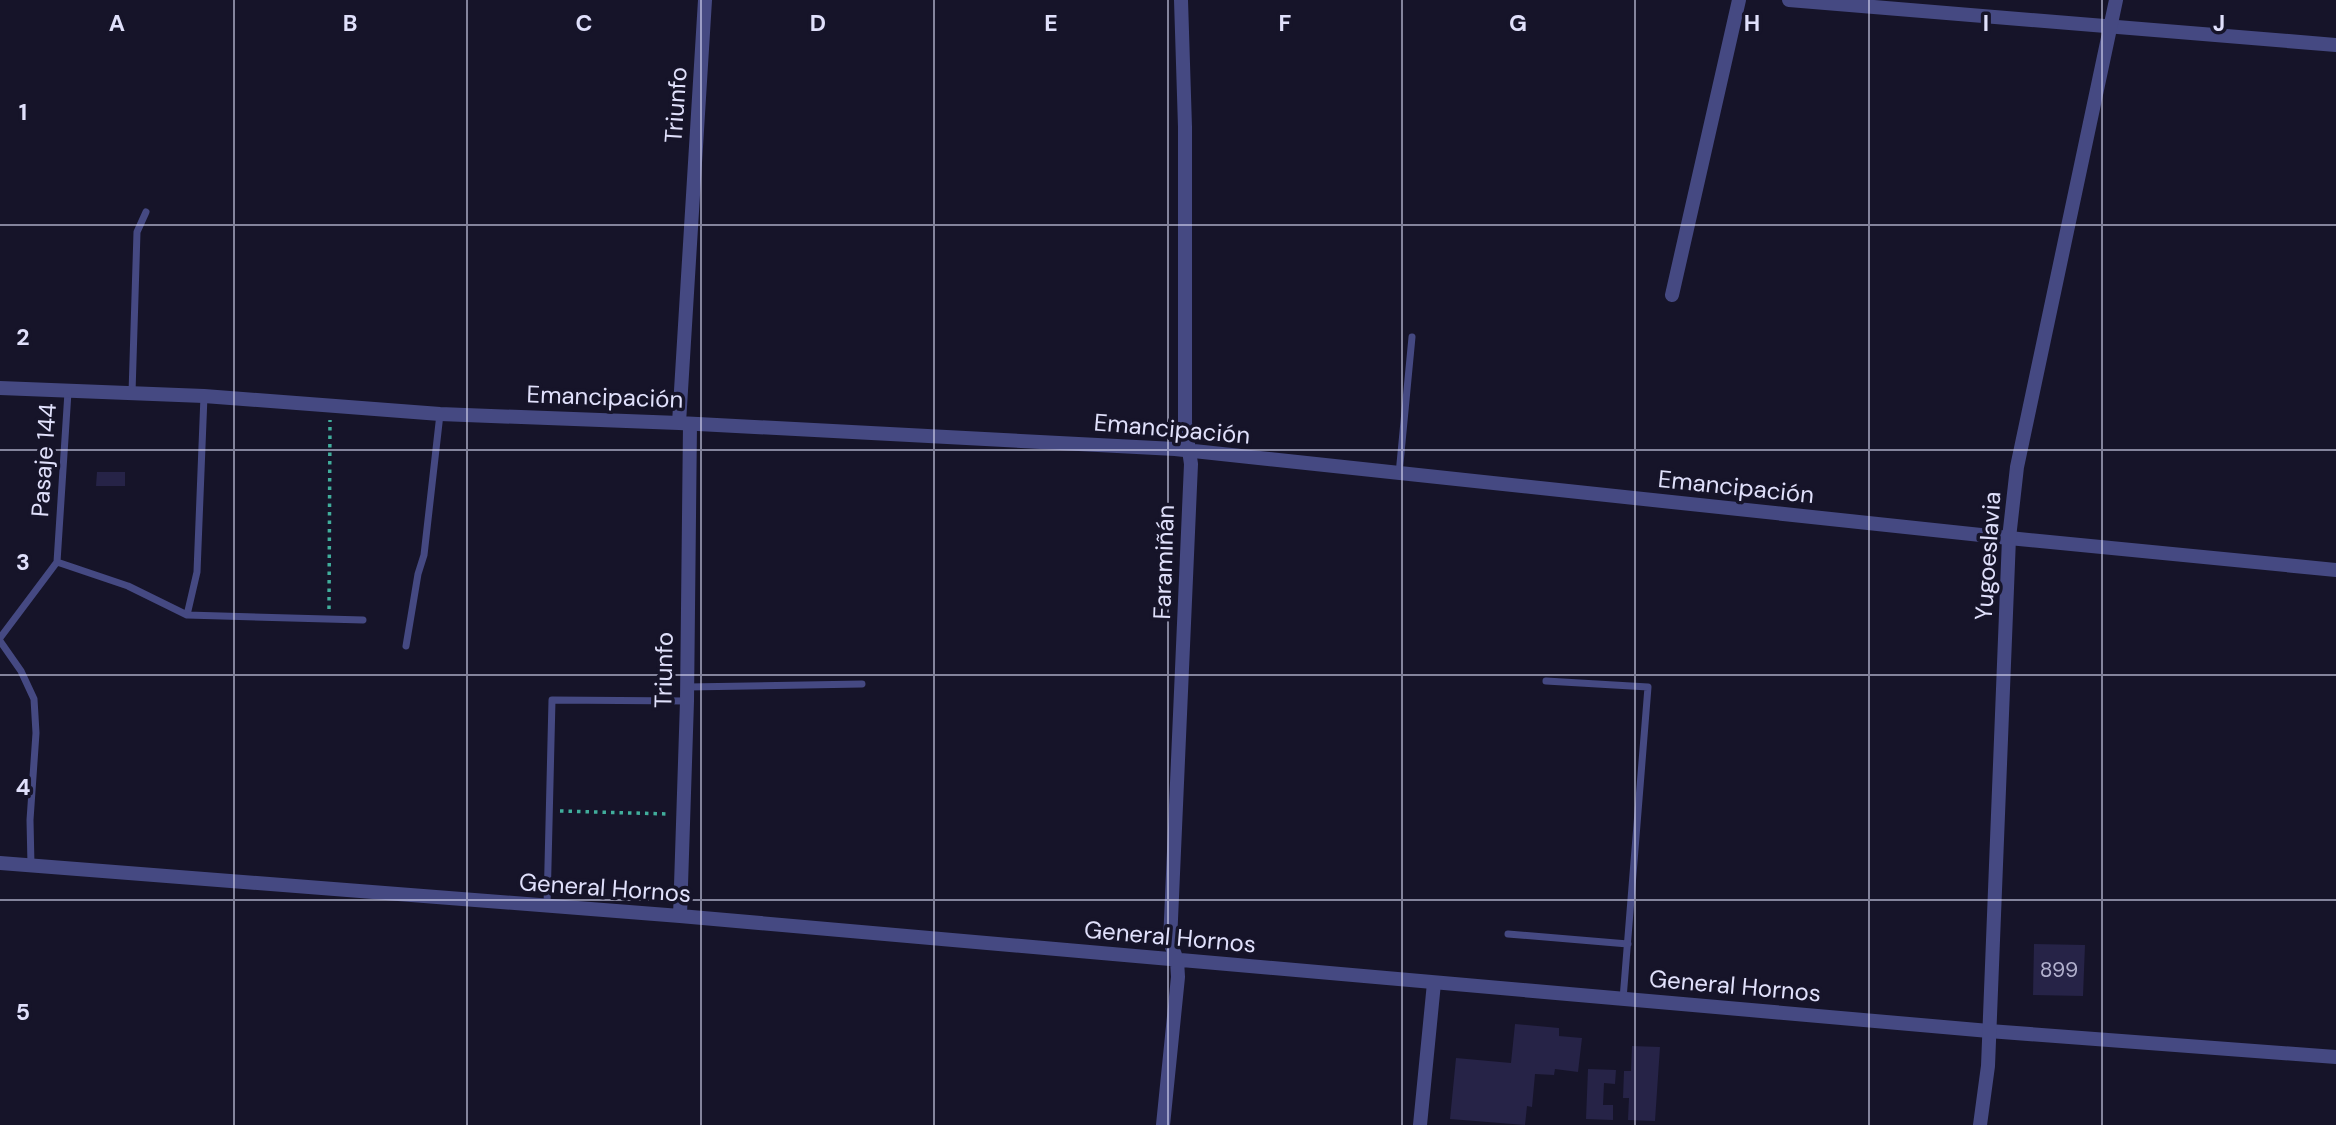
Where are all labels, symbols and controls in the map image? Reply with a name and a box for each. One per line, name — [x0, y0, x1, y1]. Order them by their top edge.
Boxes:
text: A — [109, 8, 125, 38]
text: B — [343, 8, 357, 38]
text: C — [576, 8, 592, 38]
text: D — [810, 8, 826, 38]
text: E — [1044, 8, 1058, 38]
text: F — [1279, 8, 1292, 38]
text: G — [1509, 8, 1527, 38]
text: H — [1744, 8, 1760, 38]
text: I — [1983, 8, 1989, 38]
text: J — [2213, 8, 2225, 38]
street label: Triunfo — [657, 66, 694, 144]
text: 1 — [19, 97, 27, 127]
text: 2 — [16, 322, 30, 352]
street label: Emancipación — [526, 378, 684, 415]
street label: Pasaje 144 — [24, 402, 63, 518]
street label: Emancipación — [1093, 406, 1252, 451]
street label: Emancipación — [1656, 463, 1816, 510]
street label: Yugoeslavia — [1968, 490, 2007, 622]
street label: Faramiñán — [1146, 504, 1181, 620]
text: 3 — [16, 547, 30, 577]
street label: Triunfo — [647, 632, 680, 708]
text: 4 — [16, 772, 31, 802]
street label: General Hornos — [518, 866, 692, 909]
street label: General Hornos — [1083, 914, 1257, 959]
house number: 899 — [2040, 956, 2078, 984]
street label: General Hornos — [1648, 963, 1822, 1008]
text: 5 — [16, 997, 30, 1027]

